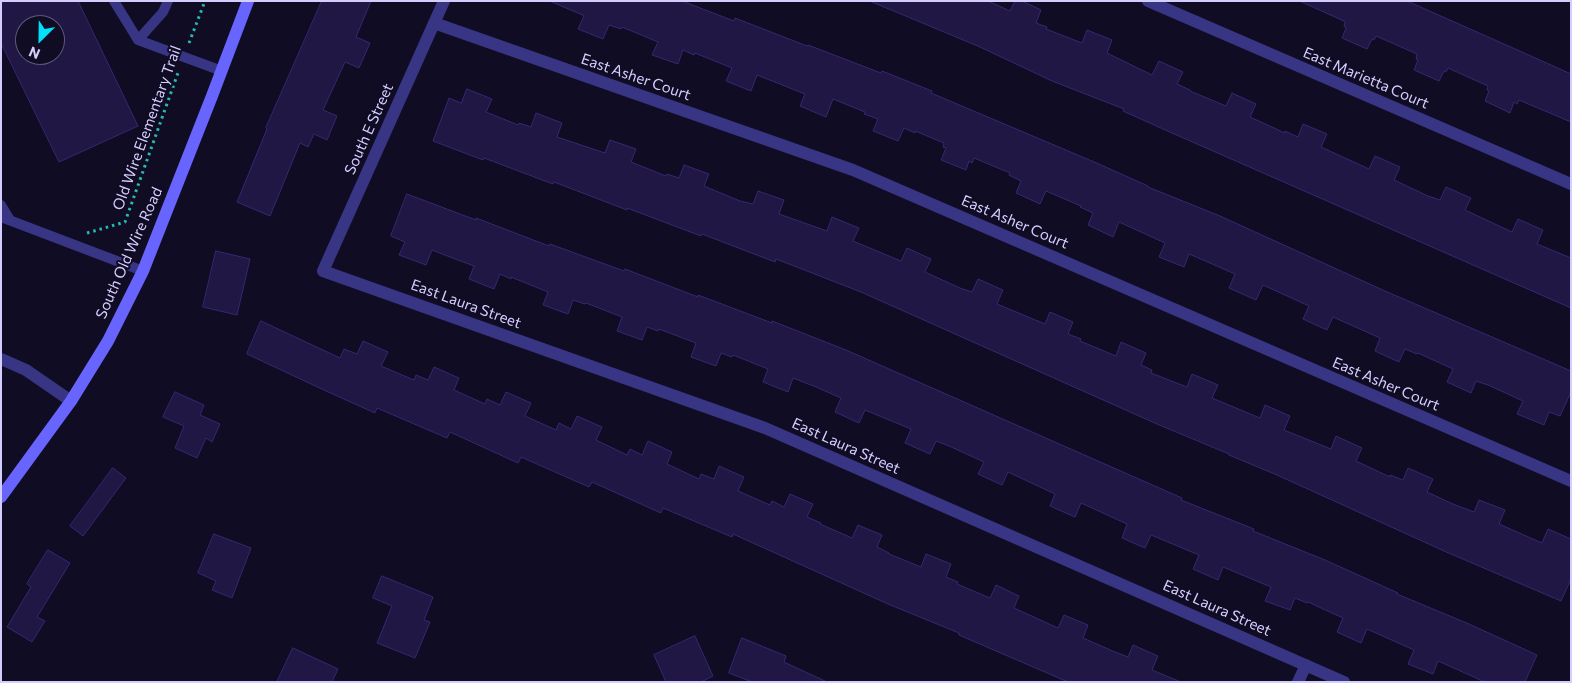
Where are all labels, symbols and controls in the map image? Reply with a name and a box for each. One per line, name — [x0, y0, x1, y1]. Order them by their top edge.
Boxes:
north arrow — [15, 15, 65, 65]
text: N — [26, 43, 42, 63]
street label: Old Wire Elementary Trail — [109, 43, 185, 213]
street label: East Marietta Court — [1300, 43, 1432, 113]
street label: East Asher Court — [579, 50, 693, 104]
street label: South E Street — [341, 81, 397, 177]
street label: South Old Wire Road — [92, 184, 166, 322]
street label: East Asher Court — [959, 191, 1071, 253]
street label: East Laura Street — [408, 276, 524, 332]
street label: East Asher Court — [1330, 353, 1442, 415]
street label: East Laura Street — [789, 414, 903, 478]
street label: East Laura Street — [1160, 576, 1274, 640]

